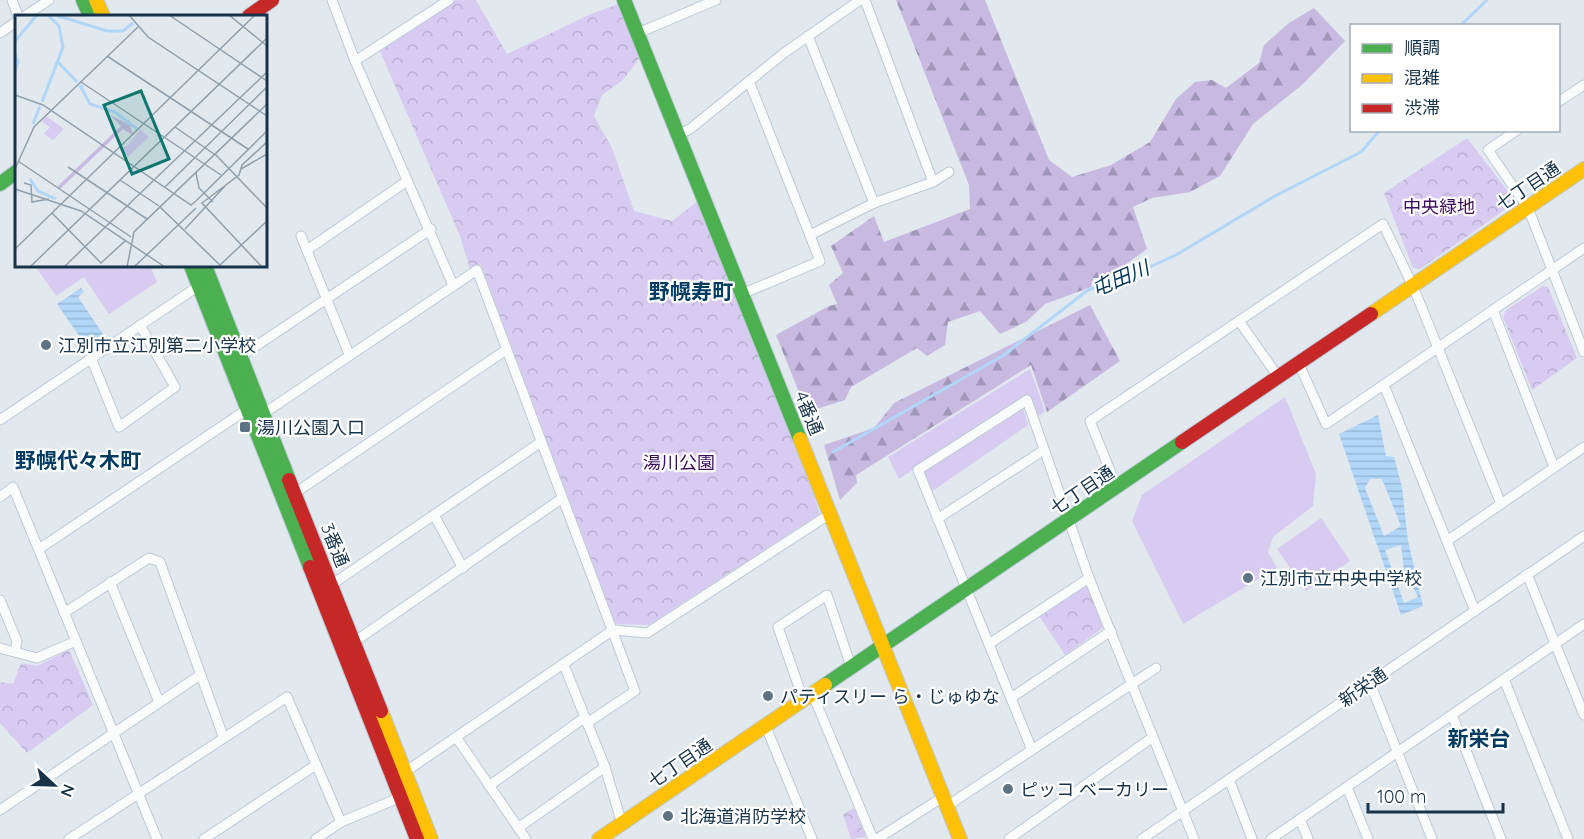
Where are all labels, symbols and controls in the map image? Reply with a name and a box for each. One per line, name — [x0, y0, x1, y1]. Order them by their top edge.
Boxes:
inset map — [15, 15, 267, 267]
legend — [1350, 24, 1560, 132]
text: 順調 — [1404, 36, 1440, 59]
text: 混雑 — [1404, 66, 1440, 89]
text: 渋滞 — [1404, 96, 1440, 119]
street label: 七丁目通 — [1492, 156, 1564, 216]
park label: 中央緑地 — [1403, 195, 1475, 218]
water label: 屯田川 — [1088, 254, 1154, 301]
district label: 野幌寿町 — [649, 278, 733, 304]
place label: 江別市立江別第二小学校 — [58, 334, 256, 357]
marker: 江別市立江別第二小学校 — [39, 338, 53, 352]
street label: 4番通 — [790, 388, 828, 438]
place label: 湯川公園入口 — [257, 416, 365, 439]
marker: 湯川公園入口 — [238, 420, 252, 434]
district label: 野幌代々木町 — [15, 447, 141, 473]
park label: 湯川公園 — [643, 451, 715, 474]
street label: 七丁目通 — [1046, 460, 1118, 520]
street label: 3番通 — [316, 520, 354, 570]
place label: 江別市立中央中学校 — [1260, 567, 1422, 590]
marker: 江別市立中央中学校 — [1241, 571, 1255, 585]
street label: 新栄通 — [1334, 662, 1392, 712]
place label: パティスリー ら・じゅゆな — [780, 685, 1000, 708]
marker: パティスリー ら・じゅゆな — [761, 689, 775, 703]
district label: 新栄台 — [1448, 725, 1511, 751]
street label: 七丁目通 — [644, 733, 716, 793]
north arrow — [24, 755, 84, 815]
scale bar — [1368, 776, 1503, 814]
place label: ピッコ ベーカリー — [1020, 778, 1169, 801]
text: N — [56, 781, 79, 800]
marker: ピッコ ベーカリー — [1001, 782, 1015, 796]
text: 100 m — [1377, 785, 1426, 808]
place label: 北海道消防学校 — [680, 805, 806, 828]
marker: 北海道消防学校 — [661, 809, 675, 823]

